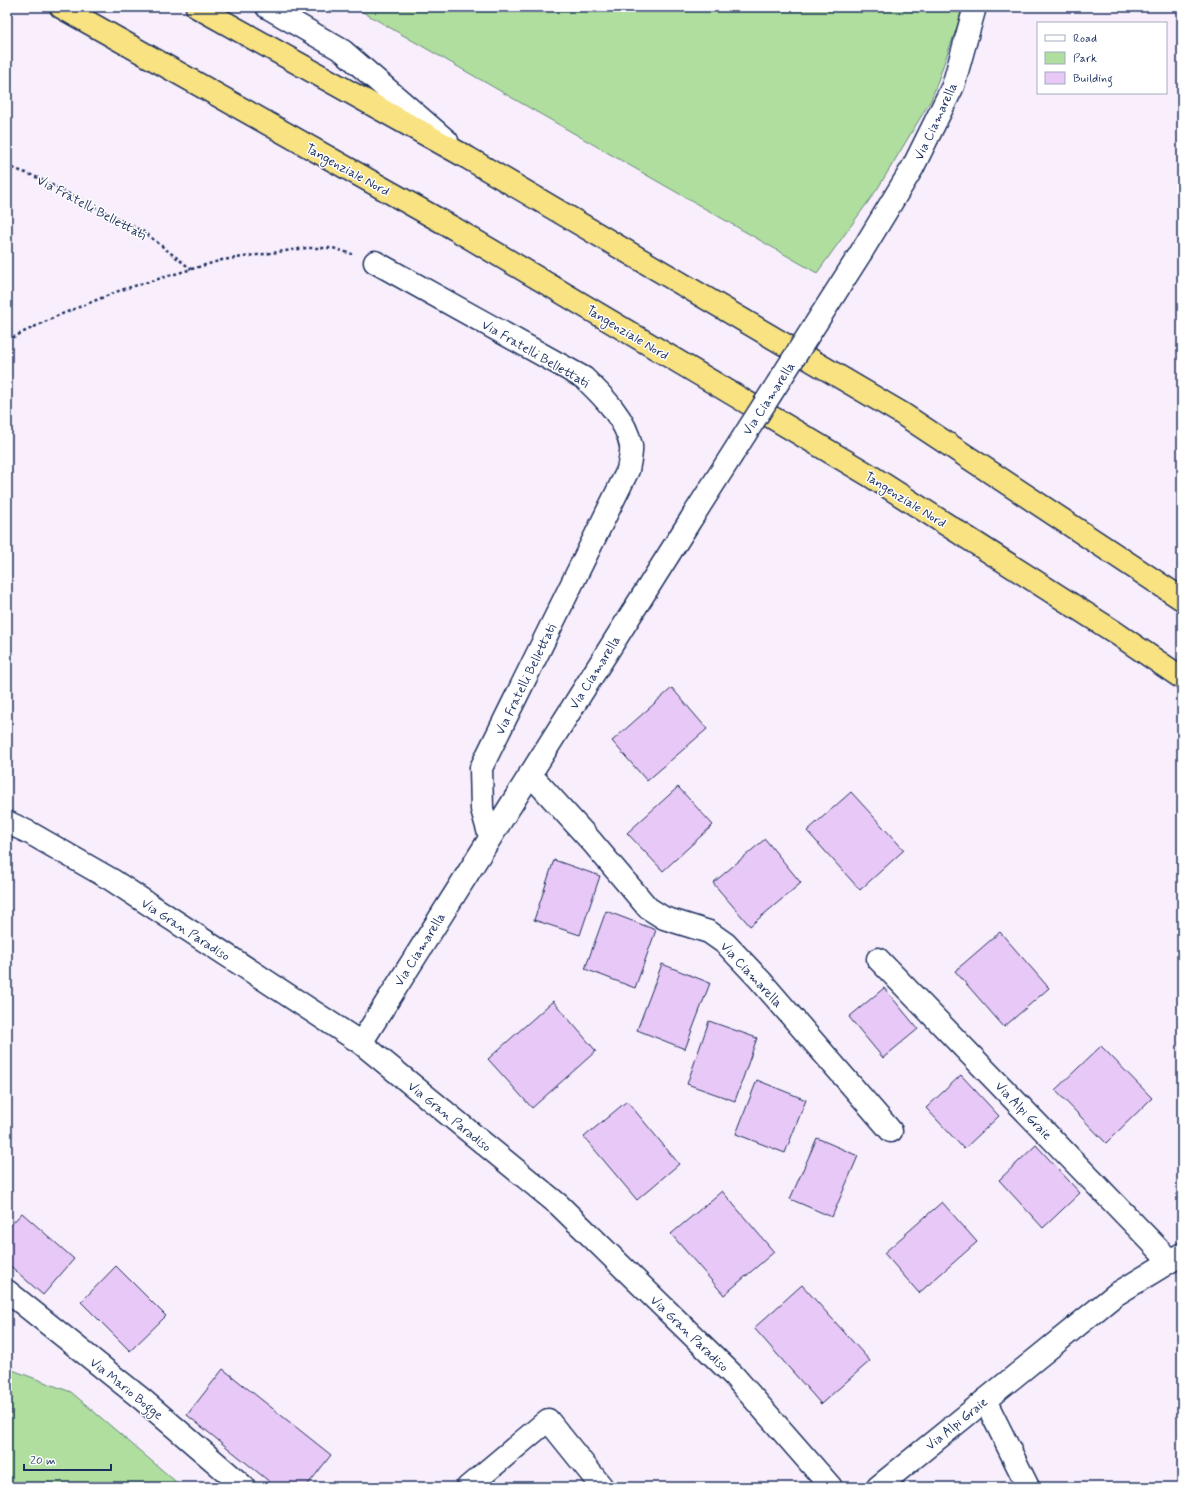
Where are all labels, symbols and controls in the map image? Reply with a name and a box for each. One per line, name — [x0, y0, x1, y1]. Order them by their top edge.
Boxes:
legend — [1037, 22, 1167, 94]
text: Road — [1073, 31, 1097, 47]
text: Park — [1073, 51, 1097, 67]
text: Building — [1073, 71, 1113, 88]
street label: Via Ciamarella — [911, 80, 962, 163]
street label: Tangenziale Nord — [302, 140, 392, 201]
street label: Via Fratelli Bellettati — [34, 172, 149, 244]
street label: Tangenziale Nord — [582, 302, 672, 365]
street label: Via Fratelli Bellettati — [478, 317, 592, 392]
street label: Via Ciamarella — [739, 359, 799, 439]
street label: Tangenziale Nord — [861, 468, 949, 533]
street label: Via Fratelli Bellettati — [492, 621, 561, 738]
street label: Via Ciamarella — [566, 632, 625, 713]
street label: Via Gran Paradiso — [138, 895, 233, 966]
street label: Via Ciamarella — [391, 909, 450, 990]
street label: Via Ciamarella — [716, 939, 786, 1012]
street label: Via Gran Paradiso — [404, 1078, 495, 1156]
street label: Via Alpi Graie — [991, 1078, 1055, 1144]
street label: Via Gran Paradiso — [646, 1292, 732, 1376]
street label: Via Mario Bogge — [85, 1354, 166, 1426]
street label: Via Alpi Graie — [923, 1394, 991, 1454]
scale bar — [24, 1446, 111, 1472]
text: 20 m — [30, 1453, 56, 1469]

